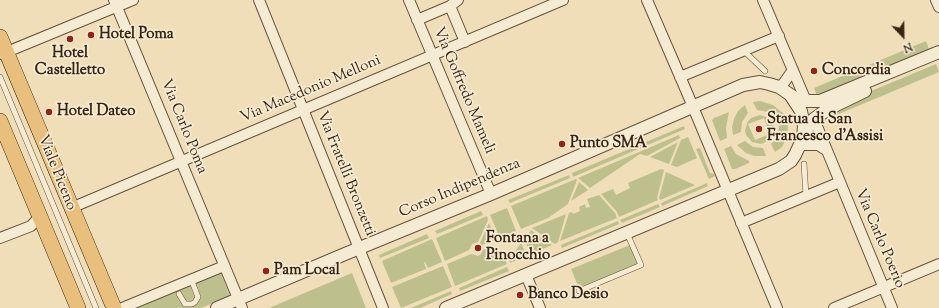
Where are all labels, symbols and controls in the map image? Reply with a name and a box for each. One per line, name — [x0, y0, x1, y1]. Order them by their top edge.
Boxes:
north arrow — [883, 16, 923, 56]
street label: Via Goffredo Mameli — [428, 25, 498, 157]
place label: Hotel Poma — [99, 26, 174, 44]
marker: Hotel Poma — [86, 30, 96, 40]
marker: Hotel Castelletto — [65, 34, 75, 44]
text: N — [900, 38, 915, 56]
place label: Hotel Castelletto — [35, 45, 105, 80]
street label: Via Macedonio Melloni — [238, 52, 384, 128]
place label: Concordia — [822, 62, 891, 80]
marker: Concordia — [809, 66, 819, 76]
street label: Via Carlo Poma — [156, 77, 210, 177]
place label: Hotel Dateo — [57, 103, 135, 121]
marker: Hotel Dateo — [44, 107, 54, 117]
street label: Via Fratelli Bronzetti — [312, 109, 378, 239]
place label: Statua di San Francesco d'Assisi — [767, 111, 883, 146]
marker: Statua di San Francesco d'Assisi — [754, 124, 764, 134]
street label: Viale Piceno — [33, 133, 79, 213]
place label: Punto SMA — [570, 135, 647, 153]
marker: Punto SMA — [557, 139, 567, 149]
street label: Corso Indipendenza — [397, 155, 523, 223]
street label: Via Carlo Poerio — [850, 187, 908, 291]
place label: Fontana a Pinocchio — [486, 230, 550, 265]
marker: Fontana a Pinocchio — [473, 243, 483, 253]
place label: Pam Local — [274, 262, 340, 280]
marker: Pam Local — [261, 266, 271, 276]
place label: Banco Desio — [528, 286, 608, 304]
marker: Banco Desio — [515, 290, 525, 300]

